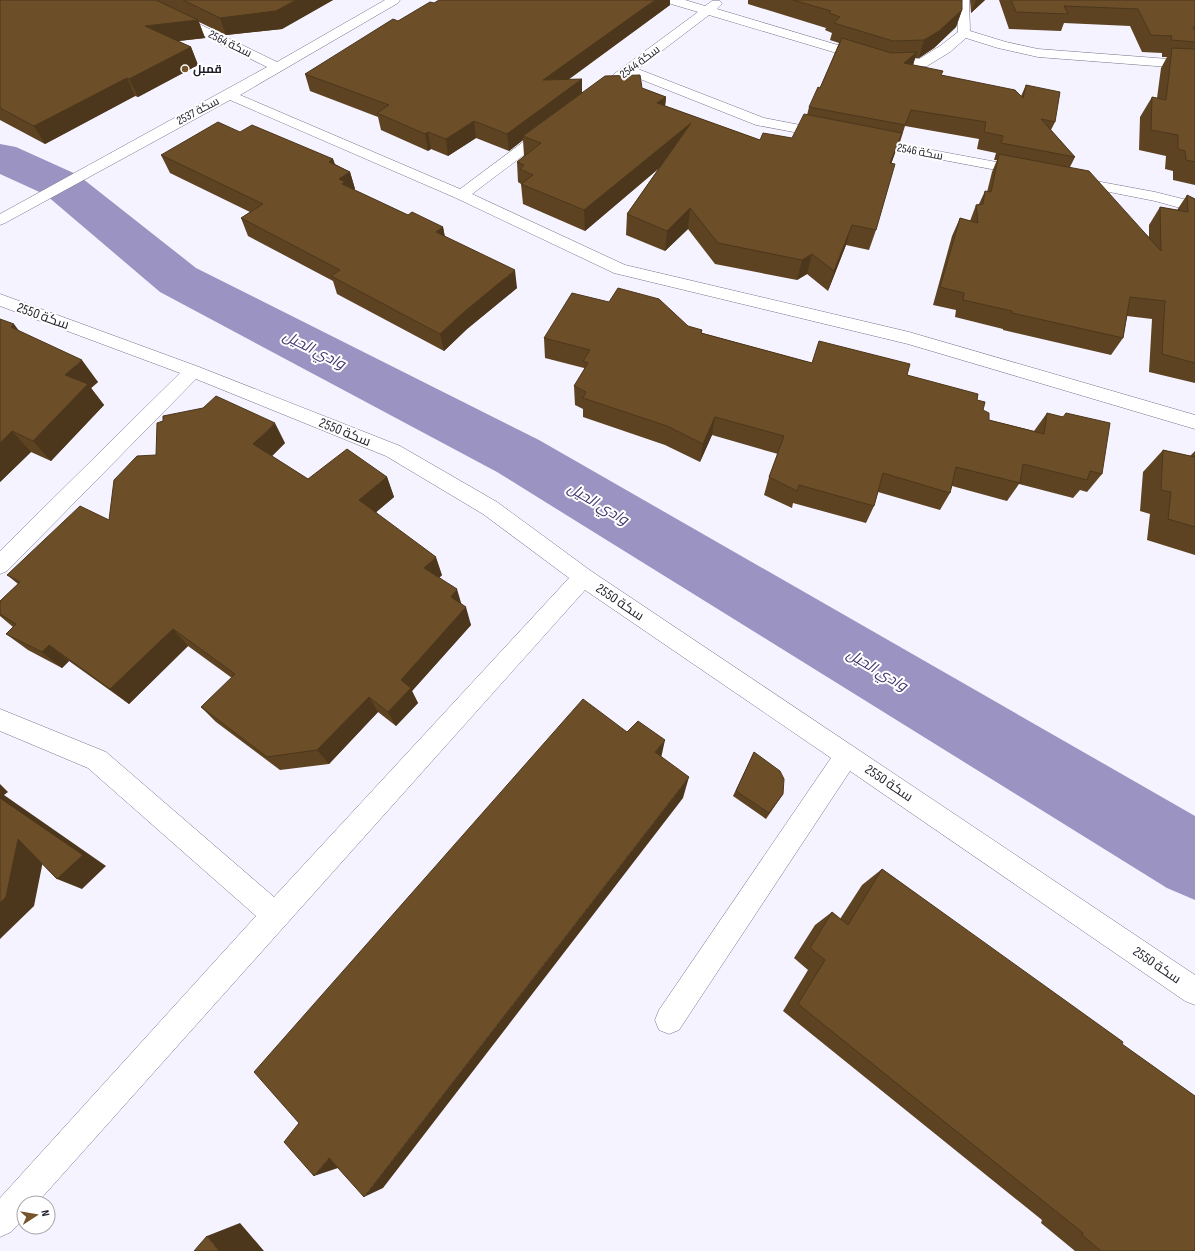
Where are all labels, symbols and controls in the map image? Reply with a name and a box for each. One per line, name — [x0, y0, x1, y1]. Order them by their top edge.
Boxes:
street label: سكة 2564 — [206, 27, 254, 61]
street label: سكة 2544 — [617, 42, 663, 82]
place label: قمبل — [193, 62, 222, 77]
marker: قمبل — [180, 64, 190, 74]
street label: سكة 2537 — [174, 93, 222, 128]
street label: سكة 2546 — [896, 140, 944, 164]
street label: سكة 2550 — [15, 299, 71, 333]
water label: وادي الحيل — [279, 326, 349, 376]
street label: سكة 2550 — [317, 414, 373, 450]
water label: وادي الحيل — [563, 479, 632, 532]
street label: سكة 2550 — [593, 580, 647, 624]
water label: وادي الحيل — [842, 645, 911, 698]
street label: سكة 2550 — [862, 761, 916, 805]
street label: سكة 2550 — [1130, 943, 1184, 987]
north arrow — [16, 1195, 56, 1235]
text: N — [38, 1209, 52, 1217]

